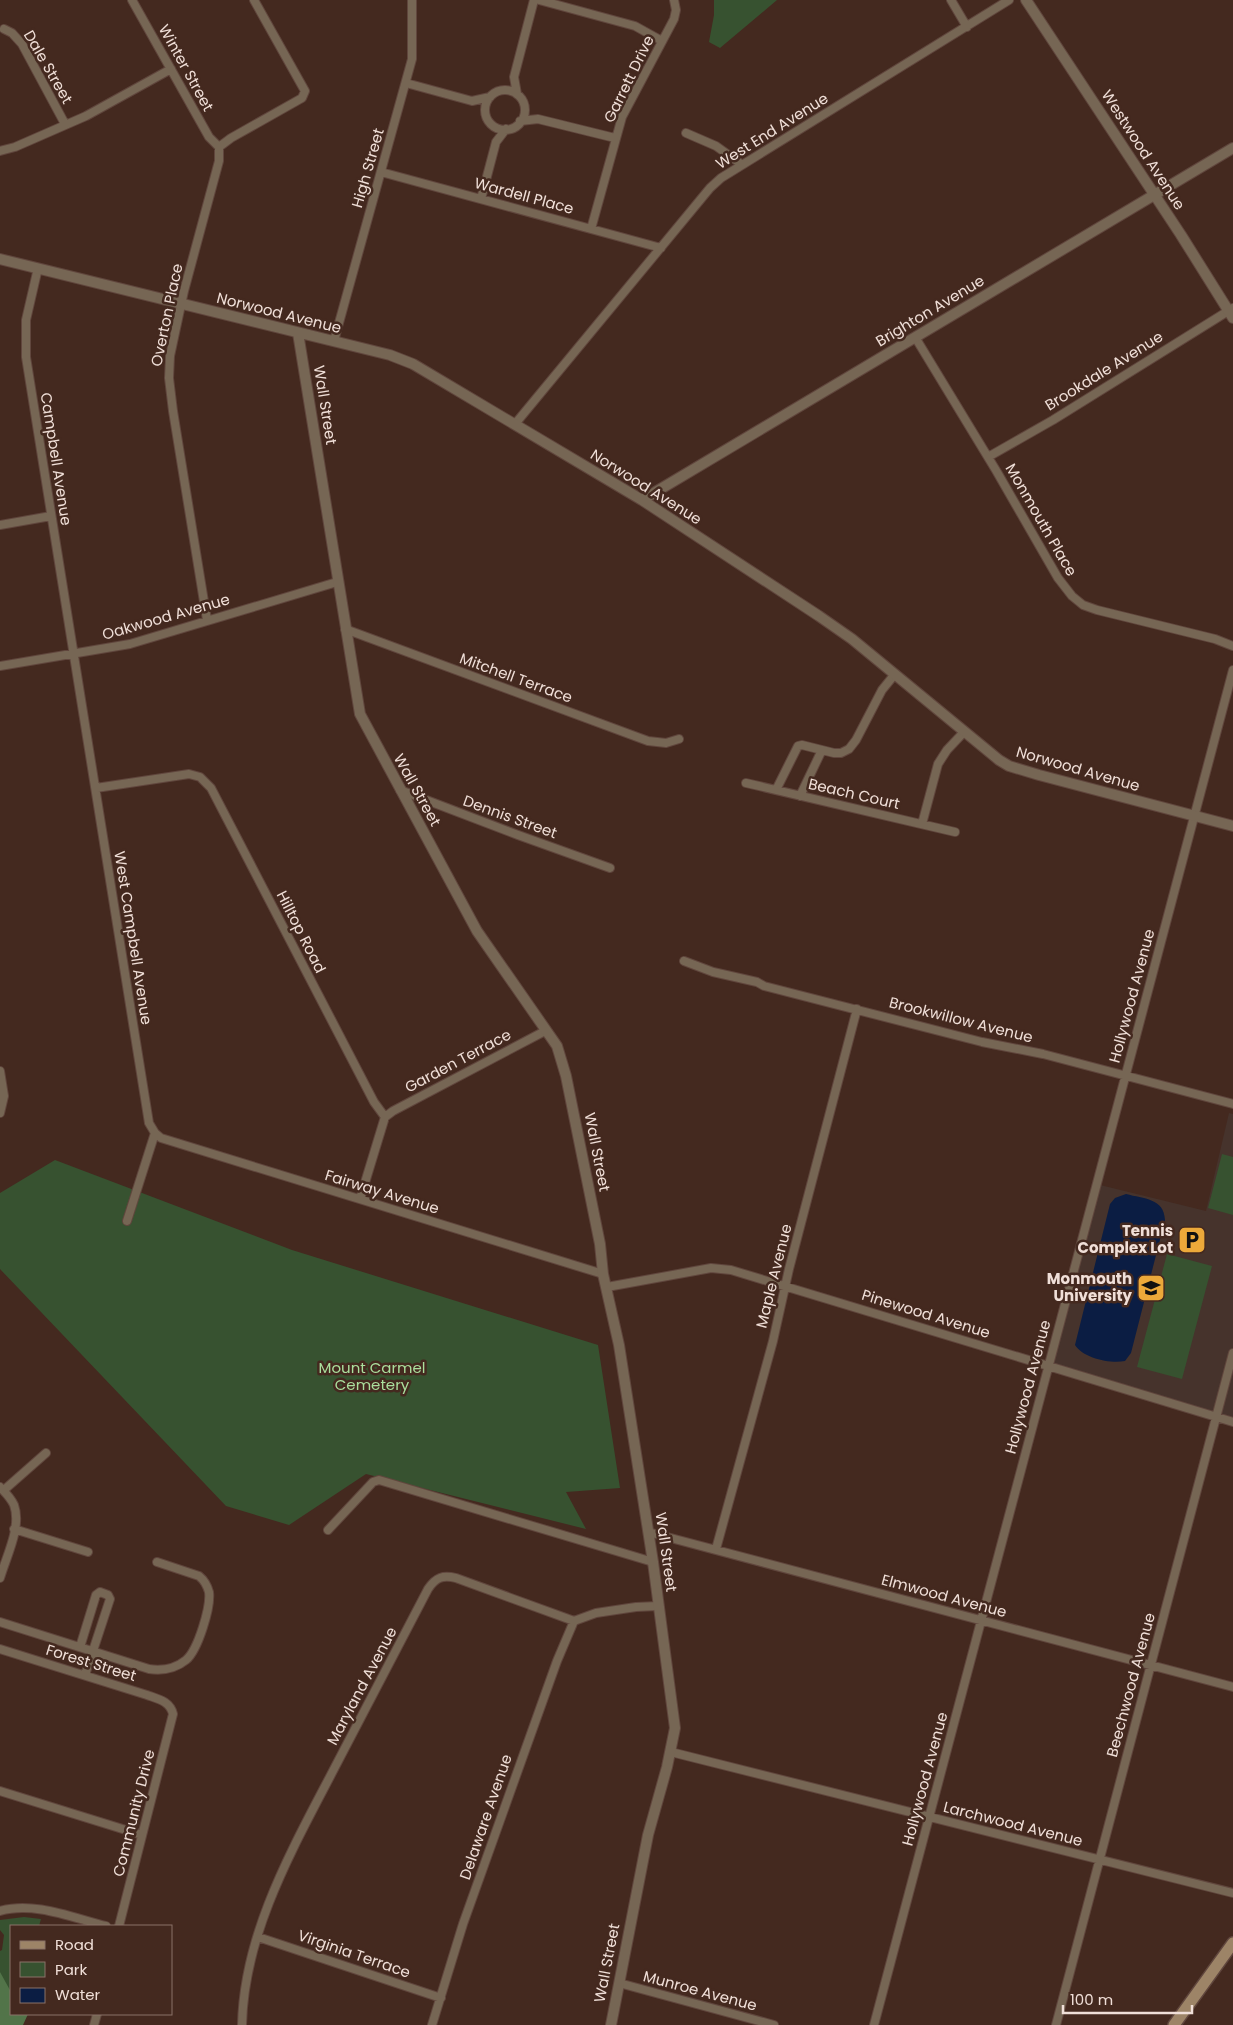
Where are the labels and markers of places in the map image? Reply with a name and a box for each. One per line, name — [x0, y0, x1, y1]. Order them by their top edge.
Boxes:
place label: Tennis Complex Lot — [1077, 1220, 1173, 1258]
parking icon: Tennis Complex Lot — [1177, 1225, 1207, 1255]
place label: Monmouth University — [1047, 1268, 1133, 1306]
school or university icon: Monmouth University — [1136, 1273, 1166, 1303]

